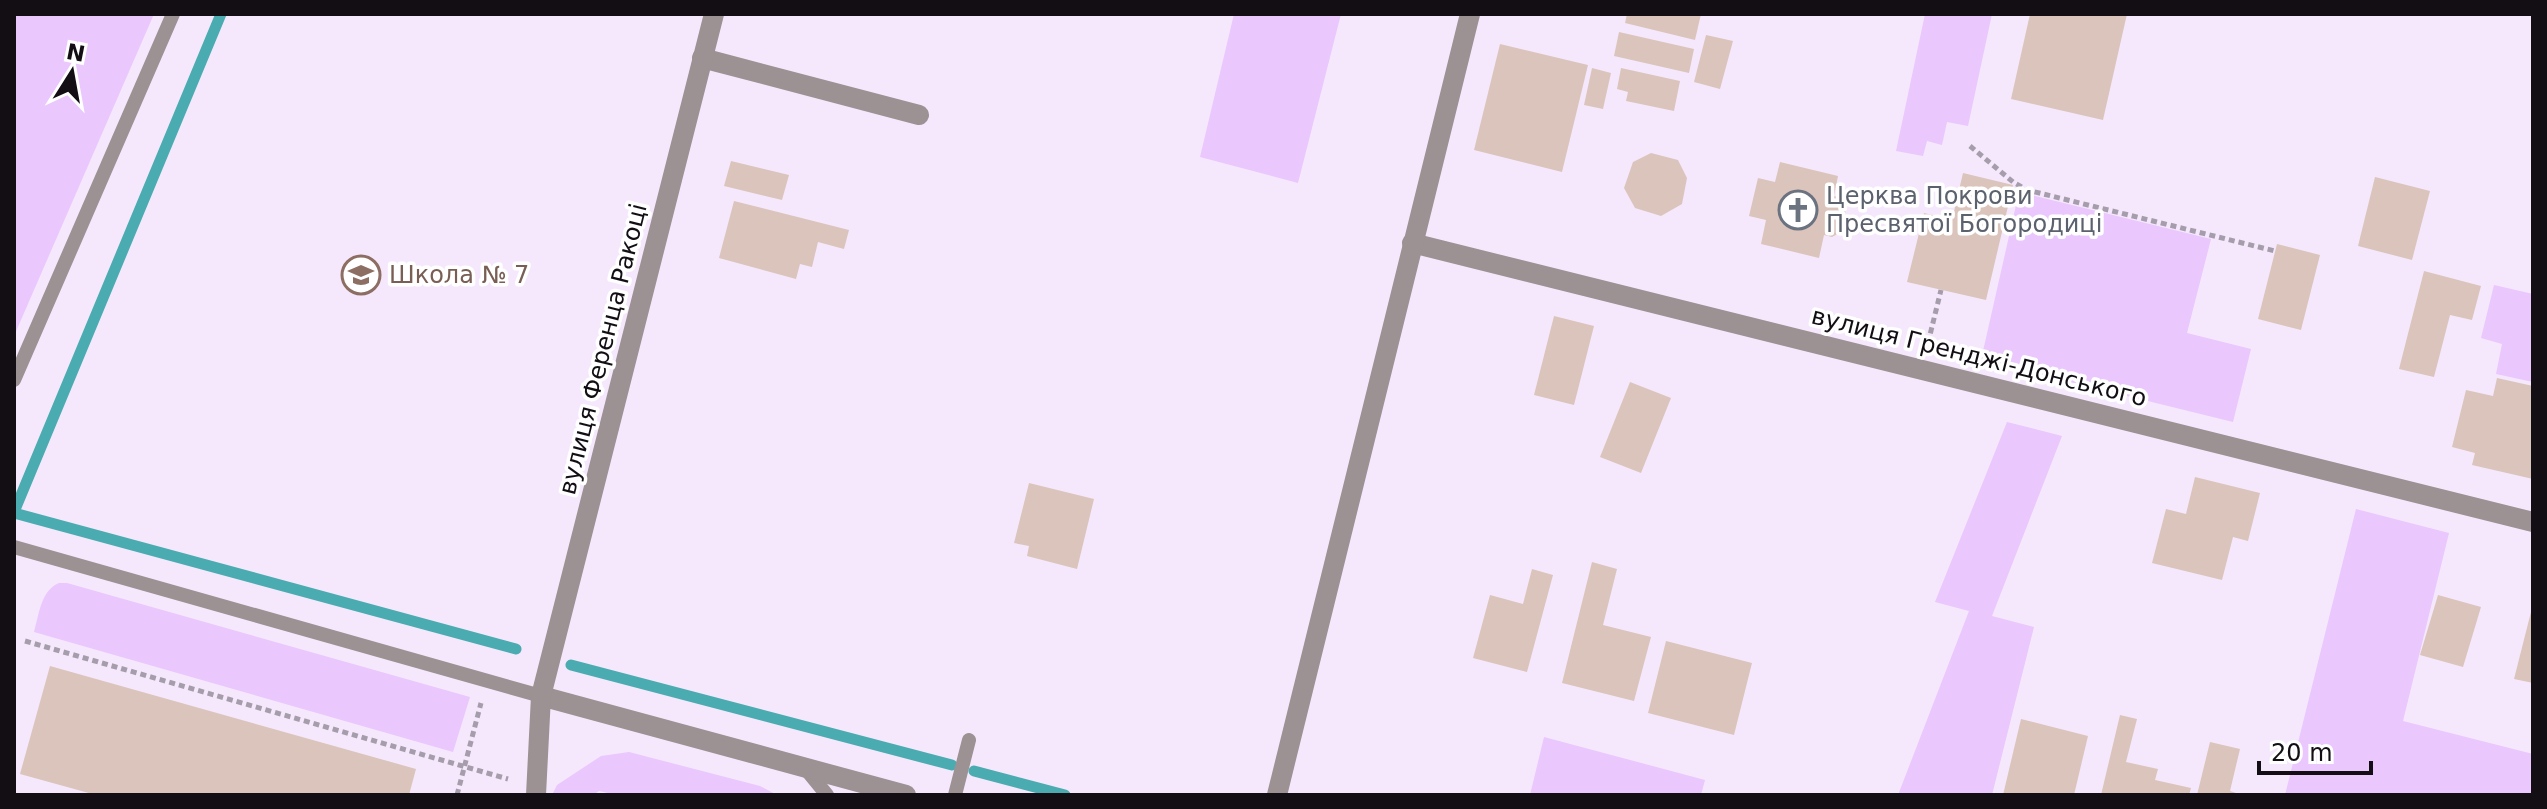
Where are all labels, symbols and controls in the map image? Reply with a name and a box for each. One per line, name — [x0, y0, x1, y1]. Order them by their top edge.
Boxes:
north arrow — [32, 32, 112, 112]
text: N — [64, 39, 87, 67]
place label: Церква Покрови Пресвятої Богородиці — [1826, 182, 2102, 238]
church icon: Церква Покрови Пресвятої Богородиці — [1777, 189, 1819, 231]
street label: вулиця Ференца Ракоці — [553, 201, 653, 497]
school or university icon: Школа № 7 — [340, 254, 382, 296]
place label: Школа № 7 — [389, 261, 529, 289]
street label: вулиця Гренджі-Донського — [1808, 302, 2150, 412]
scale bar — [2259, 725, 2371, 775]
text: 20 m — [2271, 739, 2333, 767]

